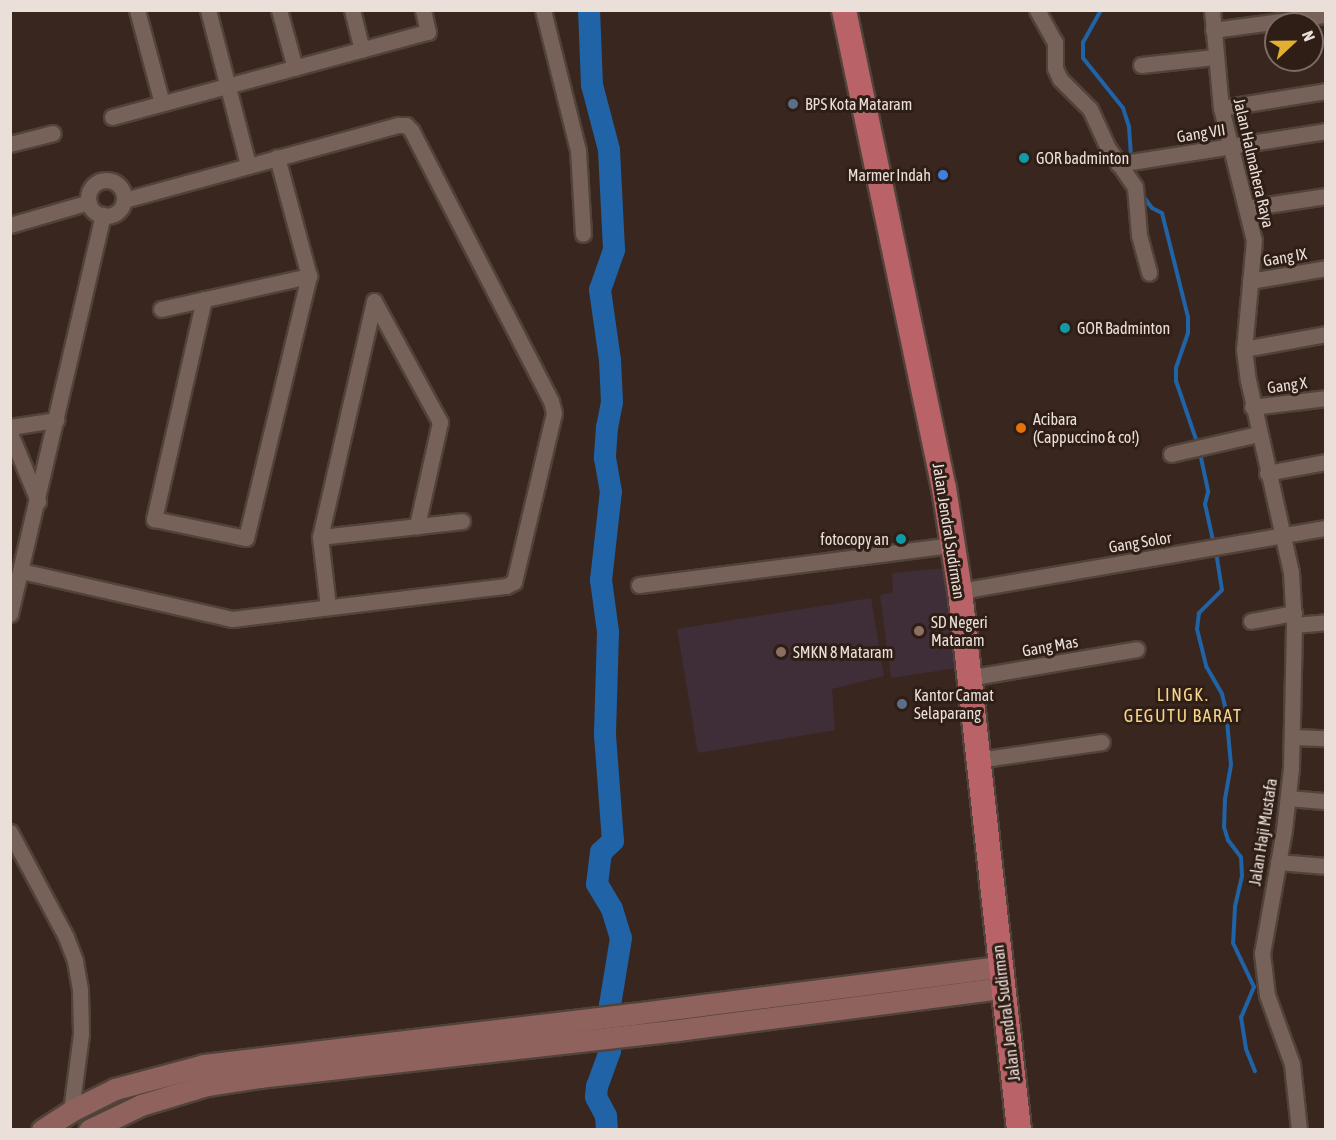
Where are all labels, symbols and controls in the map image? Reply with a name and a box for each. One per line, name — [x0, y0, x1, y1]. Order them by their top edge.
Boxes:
north arrow — [1264, 12, 1324, 72]
text: N — [1299, 28, 1319, 44]
place label: BPS Kota Mataram — [805, 94, 912, 114]
street label: Jalan Halmahera Raya — [1230, 96, 1278, 230]
marker: BPS Kota Mataram — [786, 97, 800, 111]
street label: Gang VII — [1175, 120, 1227, 146]
place label: GOR badminton — [1036, 148, 1129, 168]
marker: GOR badminton — [1017, 151, 1031, 165]
place label: Marmer Indah — [848, 165, 931, 185]
marker: Marmer Indah — [936, 168, 950, 182]
street label: Gang IX — [1262, 244, 1308, 270]
place label: GOR Badminton — [1077, 318, 1170, 338]
marker: GOR Badminton — [1058, 321, 1072, 335]
street label: Gang X — [1266, 373, 1308, 397]
place label: Acibara (Cappuccino & co!) — [1033, 409, 1139, 447]
marker: Acibara (Cappuccino & co!) — [1014, 421, 1028, 435]
street label: Jalan Jendral Sudirman — [929, 462, 969, 600]
street label: Gang Solor — [1107, 528, 1173, 556]
place label: fotocopy an — [820, 529, 889, 549]
marker: fotocopy an — [894, 532, 908, 546]
place label: SD Negeri Mataram — [931, 612, 988, 650]
marker: SD Negeri Mataram — [912, 624, 926, 638]
street label: Gang Mas — [1020, 632, 1080, 660]
place label: SMKN 8 Mataram — [793, 642, 893, 662]
marker: SMKN 8 Mataram — [774, 645, 788, 659]
place label: Kantor Camat Selaparang — [914, 685, 994, 723]
district label: LINGK. GEGUTU BARAT — [1124, 685, 1242, 728]
marker: Kantor Camat Selaparang — [895, 697, 909, 711]
street label: Jalan Haji Mustafa — [1245, 777, 1281, 887]
street label: Jalan Jendral Sudirman — [988, 944, 1024, 1082]

